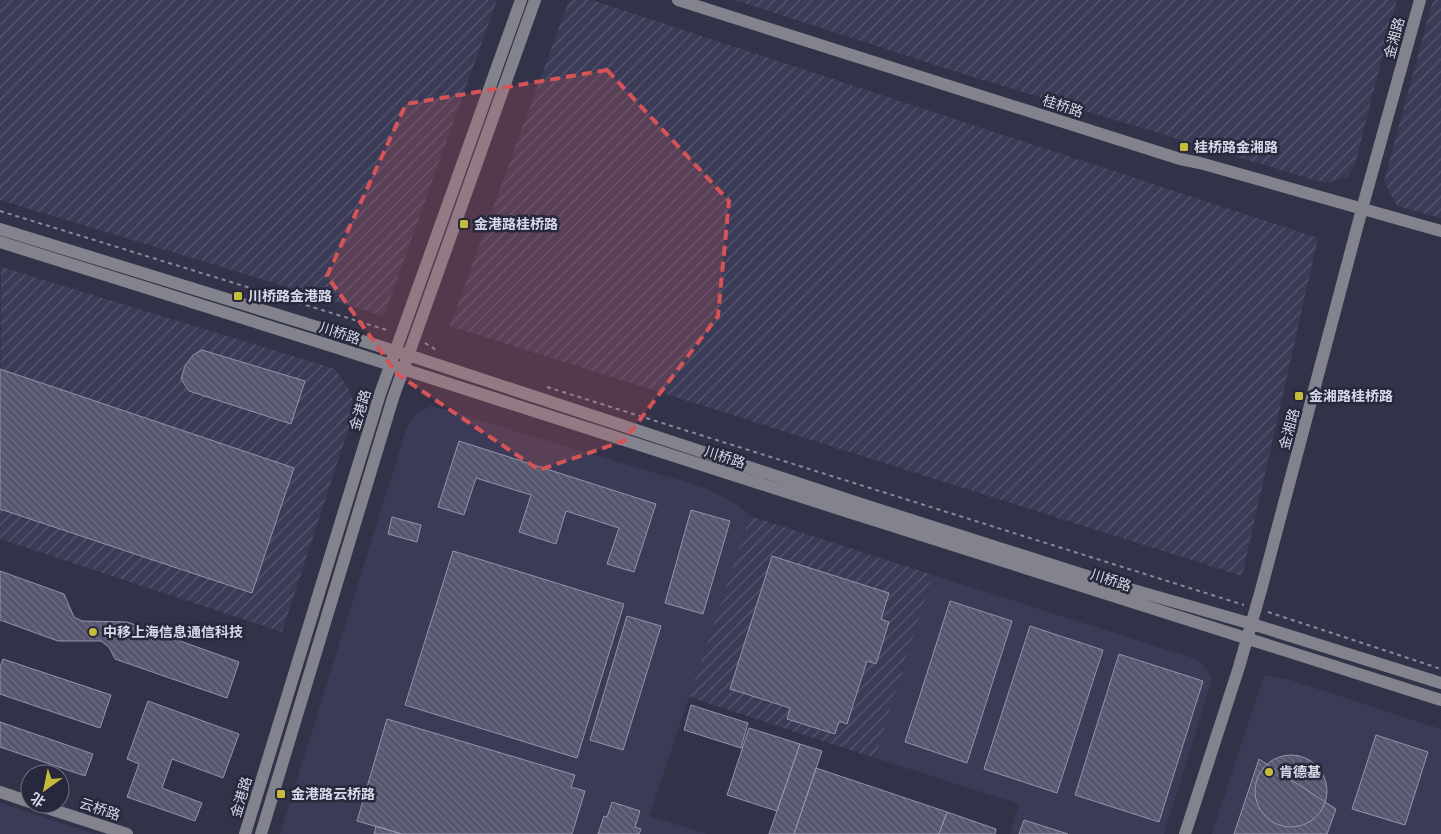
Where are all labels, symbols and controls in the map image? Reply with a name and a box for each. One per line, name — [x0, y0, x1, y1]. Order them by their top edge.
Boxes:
street label: 金湘路 — [1380, 15, 1408, 61]
street label: 桂桥路 — [1040, 91, 1086, 121]
place label: 桂桥路金湘路 — [1194, 138, 1278, 156]
marker: 桂桥路金湘路 — [1178, 141, 1190, 153]
place label: 金港路桂桥路 — [474, 215, 558, 233]
marker: 金港路桂桥路 — [458, 218, 470, 230]
place label: 川桥路金港路 — [248, 287, 332, 305]
marker: 川桥路金港路 — [232, 290, 244, 302]
street label: 川桥路 — [317, 318, 363, 348]
street label: 金港路 — [345, 387, 375, 433]
place label: 金湘路桂桥路 — [1309, 387, 1393, 405]
marker: 金湘路桂桥路 — [1293, 390, 1305, 402]
street label: 金湘路 — [1275, 406, 1303, 452]
street label: 川桥路 — [702, 442, 748, 472]
street label: 川桥路 — [1088, 565, 1134, 595]
place label: 中移上海信息通信科技 — [103, 623, 243, 641]
marker: 中移上海信息通信科技 — [87, 626, 99, 638]
place label: 肯德基 — [1279, 763, 1321, 781]
north arrow — [20, 764, 70, 814]
marker: 肯德基 — [1263, 766, 1275, 778]
street label: 金港路 — [226, 774, 256, 820]
place label: 金港路云桥路 — [291, 785, 375, 803]
marker: 金港路云桥路 — [275, 788, 287, 800]
text: 北 — [27, 789, 49, 811]
street label: 云桥路 — [77, 794, 123, 824]

